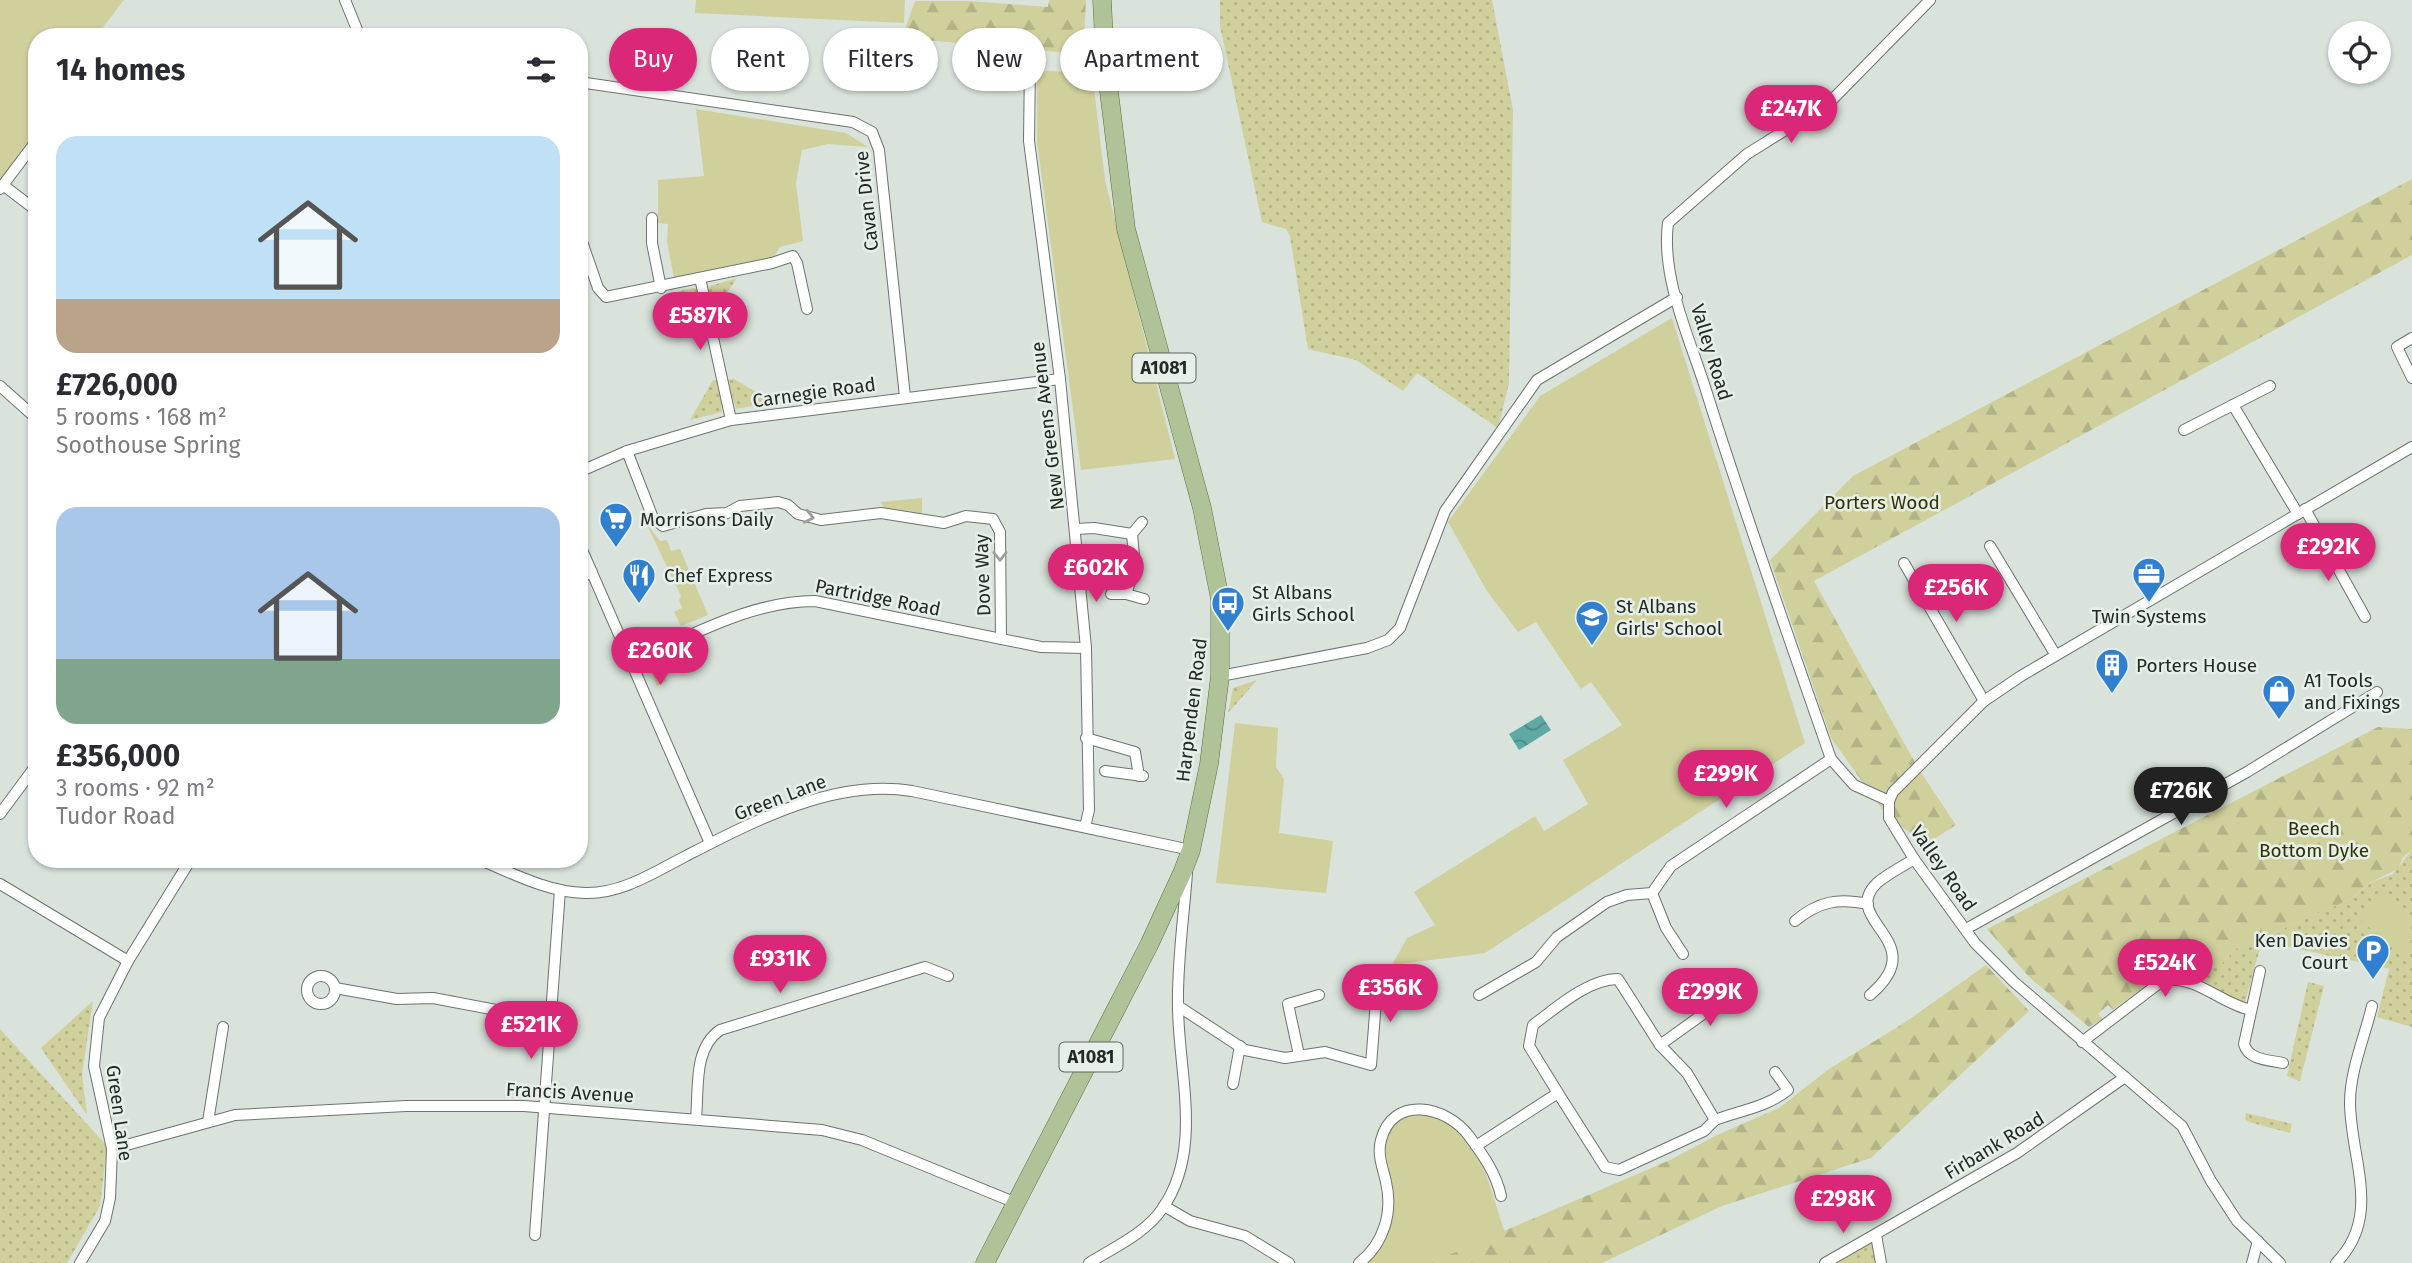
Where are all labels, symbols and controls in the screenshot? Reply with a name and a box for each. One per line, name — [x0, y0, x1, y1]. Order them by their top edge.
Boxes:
map controls — [2328, 21, 2391, 84]
button: locate — [2328, 21, 2391, 84]
chip: Buy — [609, 28, 697, 91]
chip: Rent — [711, 28, 809, 91]
chip: Filters — [823, 28, 938, 91]
chip: New — [952, 28, 1046, 91]
chip: Apartment — [1060, 28, 1223, 91]
icon: filters — [522, 51, 560, 89]
text: 14 homes — [56, 52, 185, 88]
pin: £247K — [1742, 86, 1840, 145]
text: £247K — [1760, 94, 1822, 122]
street label: Cavan Drive — [850, 150, 883, 252]
icon: home — [245, 182, 371, 308]
pin: £587K — [651, 292, 749, 352]
text: £587K — [669, 301, 731, 329]
street label: Valley Road — [1686, 301, 1737, 403]
street label: New Greens Avenue — [1026, 340, 1069, 511]
road number: A1081 — [1132, 354, 1196, 382]
text: £726,000 — [56, 367, 178, 403]
street label: Carnegie Road — [751, 372, 877, 413]
text: 5 rooms · 168 m² — [56, 403, 227, 431]
text: Soothouse Spring — [56, 431, 240, 459]
park label: Porters Wood — [1824, 491, 1940, 514]
supermarket icon: Morrisons Daily — [597, 500, 635, 549]
place label: Morrisons Daily — [640, 508, 774, 531]
one-way arrow — [803, 509, 815, 523]
pin: £292K — [2279, 524, 2377, 583]
text: £292K — [2297, 532, 2359, 560]
street label: Dove Way — [970, 533, 995, 617]
pin: £602K — [1047, 544, 1145, 604]
one-way arrow — [993, 551, 1008, 562]
icon: home — [245, 553, 371, 679]
text: £602K — [1064, 553, 1128, 581]
office icon: Twin Systems — [2130, 555, 2168, 604]
restaurant icon: Chef Express — [620, 556, 658, 605]
place label: Chef Express — [664, 564, 773, 587]
pin: £256K — [1907, 564, 2005, 624]
text: £256K — [1924, 573, 1988, 601]
street label: Partridge Road — [813, 574, 943, 621]
place label: St Albans Girls School — [1252, 581, 1355, 626]
bus stop icon: St Albans Girls School — [1209, 584, 1247, 633]
place label: St Albans Girls' School — [1616, 595, 1723, 640]
school or university icon: St Albans Girls' School — [1573, 598, 1611, 647]
place label: Twin Systems — [2092, 605, 2206, 628]
pin: £260K — [611, 628, 709, 687]
text: £260K — [627, 636, 693, 664]
street label: Harpenden Road — [1171, 637, 1212, 783]
building icon: Porters House — [2093, 646, 2131, 695]
place label: Porters House — [2136, 654, 2257, 677]
place label: A1 Tools and Fixings — [2304, 669, 2400, 714]
shop icon: A1 Tools and Fixings — [2260, 672, 2298, 721]
text: £356,000 — [56, 738, 180, 774]
pin: £299K — [1677, 750, 1775, 810]
text: £299K — [1694, 759, 1758, 787]
pin: £726K — [2132, 768, 2230, 827]
street label: Green Lane — [731, 769, 829, 826]
text: 3 rooms · 92 m² — [56, 774, 215, 802]
text: £726K — [2150, 776, 2212, 804]
text: Tudor Road — [56, 802, 176, 830]
park label: Beech Bottom Dyke — [2259, 817, 2369, 862]
street label: Valley Road — [1906, 821, 1982, 916]
place label: Ken Davies Court — [2255, 929, 2348, 974]
parking icon: Ken Davies Court — [2354, 932, 2392, 981]
pin: £931K — [731, 936, 829, 995]
pin: £524K — [2116, 940, 2214, 999]
text: £931K — [749, 944, 811, 972]
text: £524K — [2134, 948, 2196, 976]
pin: £356K — [1341, 964, 1439, 1024]
pin: £299K — [1661, 968, 1759, 1028]
text: £356K — [1358, 973, 1422, 1001]
text: £299K — [1678, 977, 1742, 1005]
pin: £521K — [482, 1002, 580, 1061]
text: £521K — [501, 1010, 561, 1038]
road number: A1081 — [1060, 1042, 1122, 1072]
street label: Green Lane — [101, 1064, 138, 1163]
street label: Francis Avenue — [505, 1078, 635, 1107]
street label: Firbank Road — [1940, 1107, 2048, 1184]
pin: £298K — [1794, 1176, 1892, 1235]
text: £298K — [1811, 1184, 1875, 1212]

